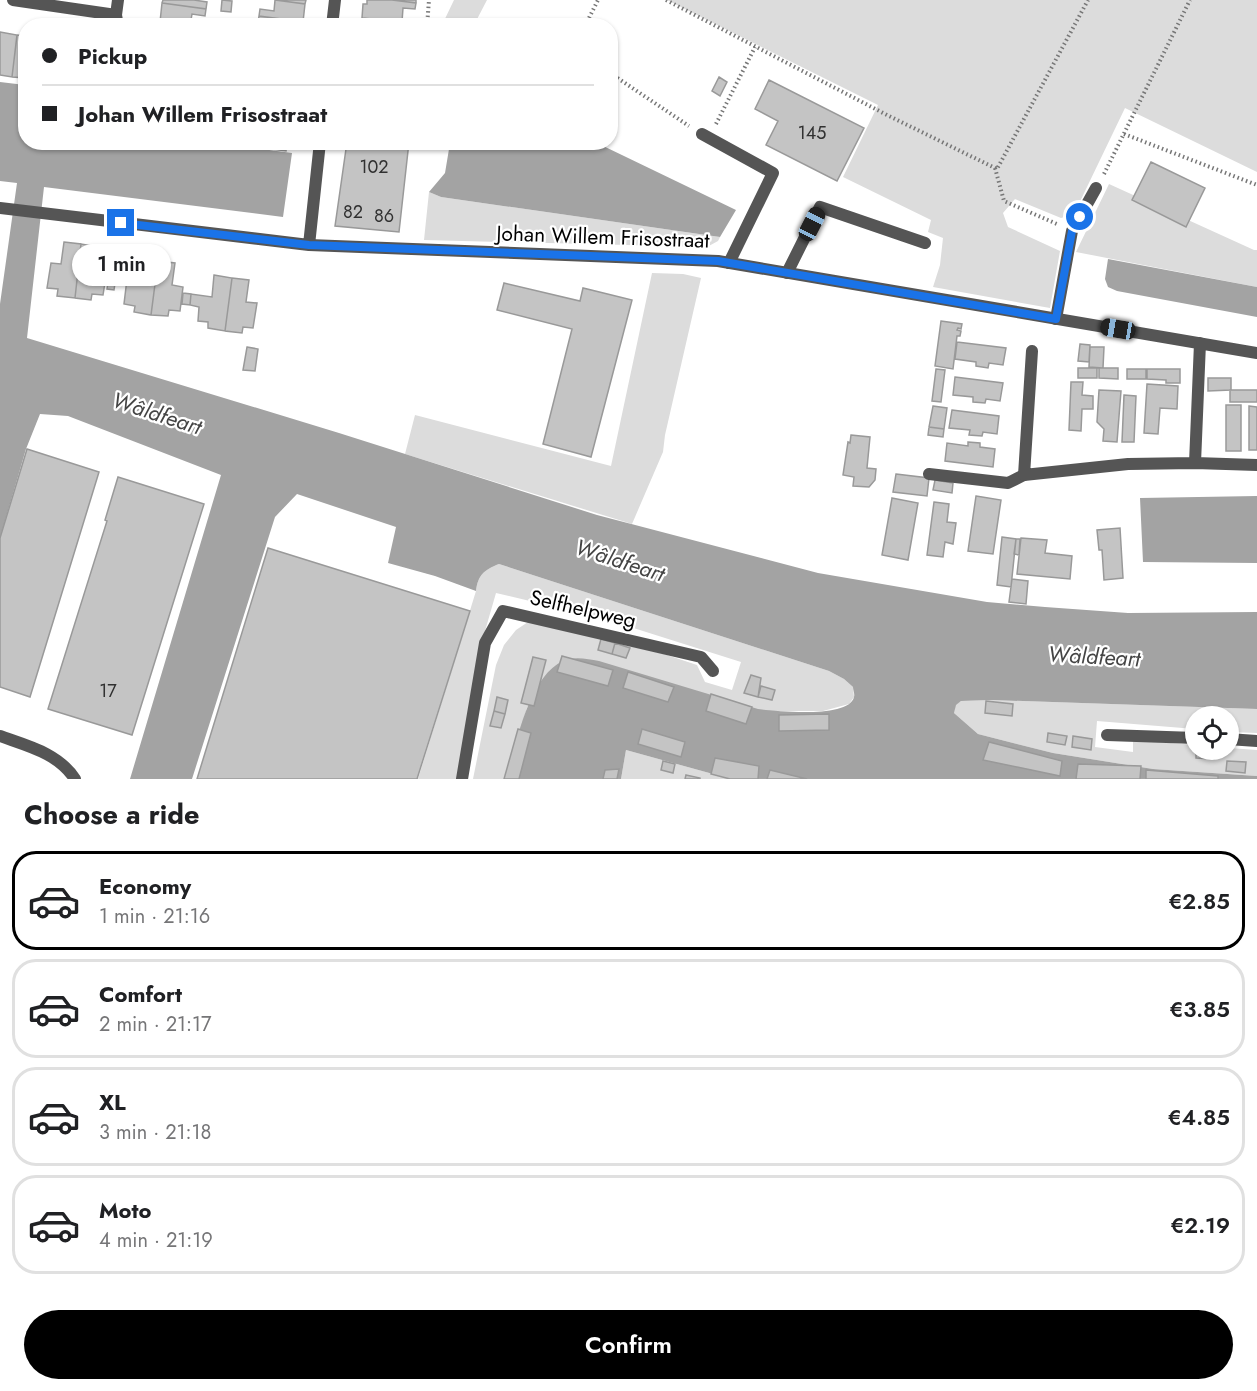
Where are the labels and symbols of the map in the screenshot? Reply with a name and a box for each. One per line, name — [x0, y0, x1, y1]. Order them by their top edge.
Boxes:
house number: 145 — [798, 120, 826, 146]
house number: 102 — [359, 154, 389, 180]
house number: 82 — [343, 199, 363, 225]
house number: 86 — [374, 203, 394, 229]
route start — [1066, 203, 1093, 230]
car — [796, 204, 828, 244]
route end — [107, 209, 134, 236]
street label: Johan Willem Frisostraat — [493, 218, 710, 256]
callout: 1 min — [72, 244, 170, 286]
car — [1099, 317, 1137, 341]
water label: Wâldfeart — [108, 384, 208, 443]
water label: Wâldfeart — [571, 531, 671, 590]
street label: Selfhelpweg — [527, 582, 639, 636]
water label: Wâldfeart — [1047, 638, 1143, 674]
house number: 17 — [99, 678, 117, 704]

